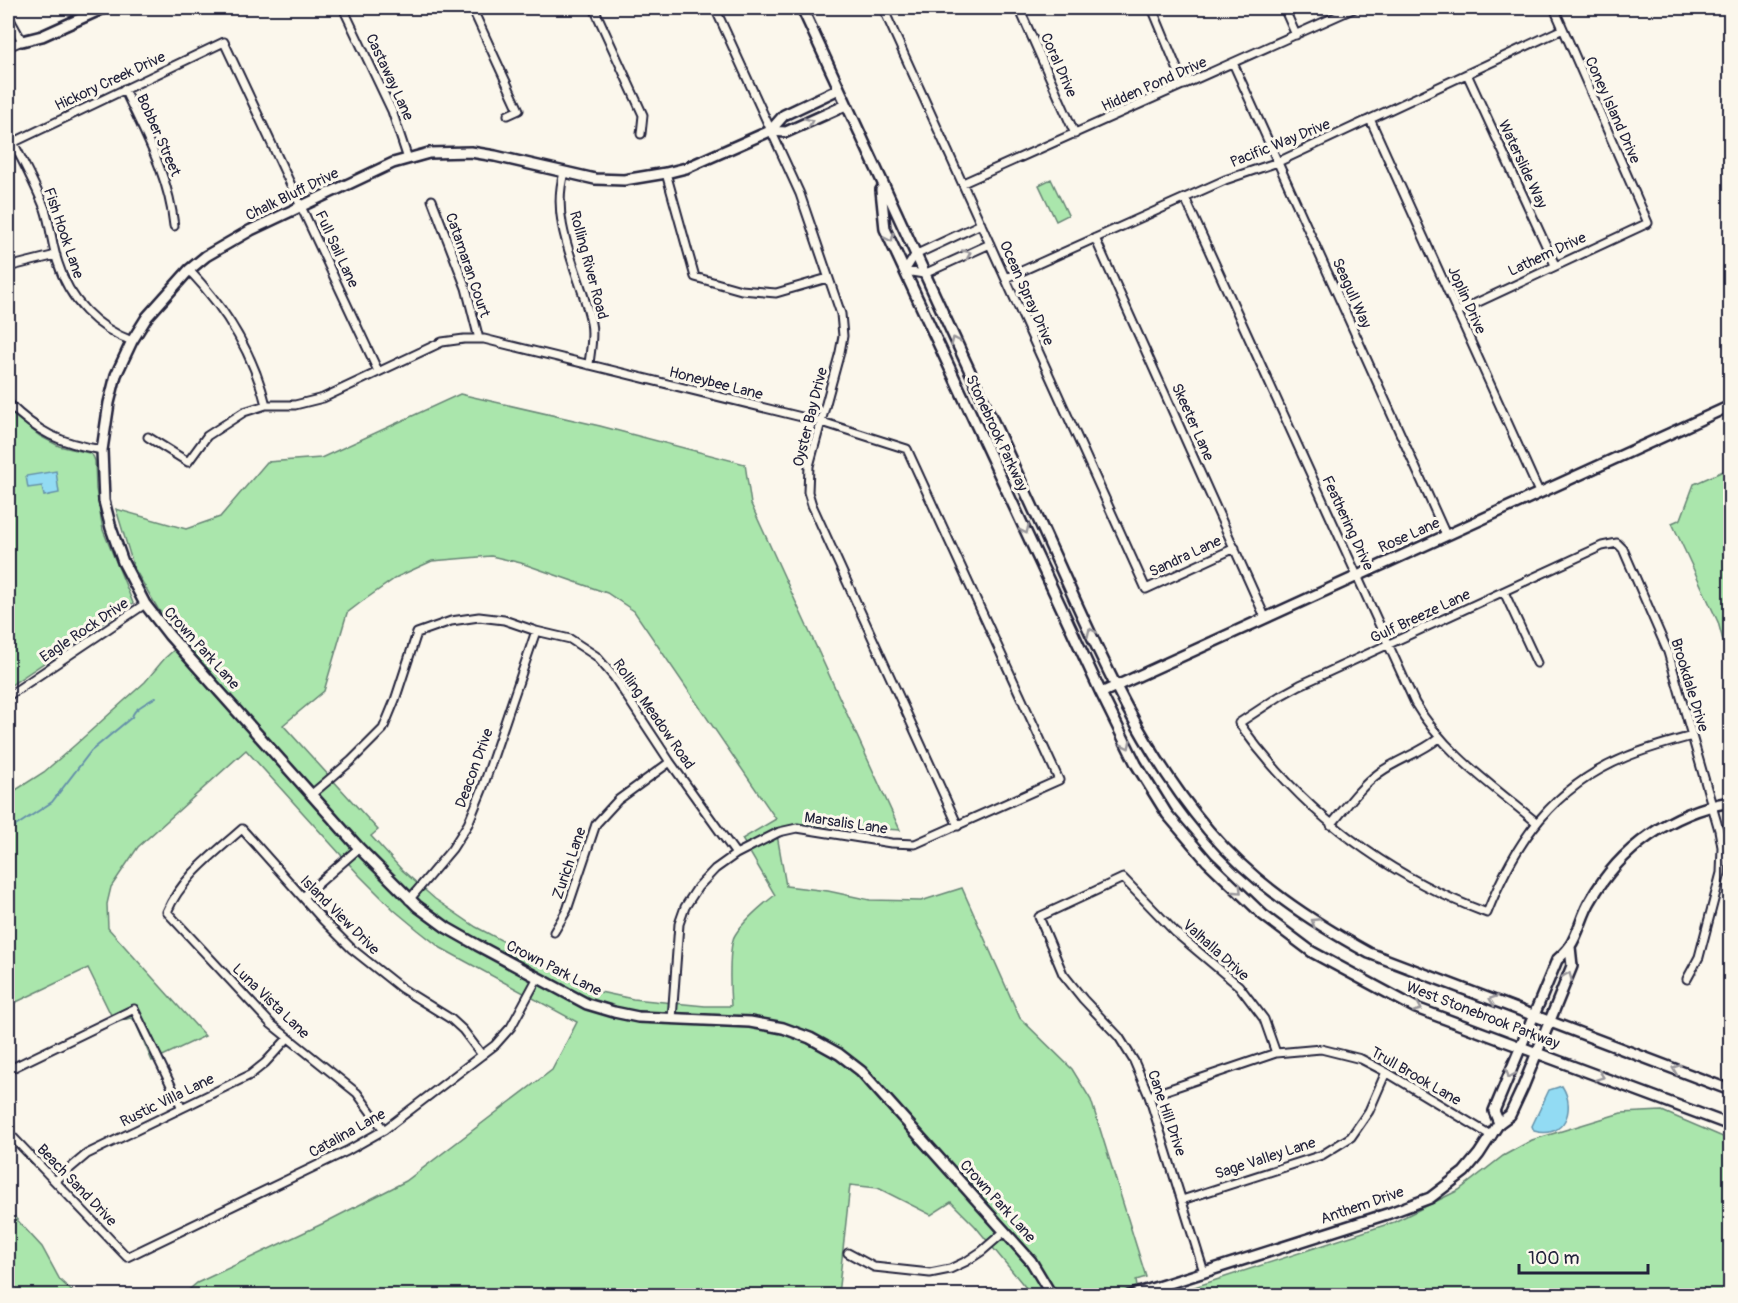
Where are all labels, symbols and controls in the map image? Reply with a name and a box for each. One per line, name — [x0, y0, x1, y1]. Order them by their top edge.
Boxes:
street label: Coral Drive — [1036, 30, 1081, 101]
street label: Castaway Lane — [361, 31, 418, 124]
street label: Hickory Creek Drive — [52, 47, 169, 115]
street label: Hidden Pond Drive — [1099, 53, 1210, 116]
street label: Coney Island Drive — [1581, 54, 1645, 167]
street label: Bobber Street — [132, 91, 185, 180]
street label: Pacific Way Drive — [1227, 115, 1333, 172]
one-way arrow — [802, 117, 813, 129]
street label: Waterslide Way — [1494, 117, 1552, 212]
street label: Chalk Bluff Drive — [243, 164, 342, 225]
street label: Fish Hook Lane — [39, 185, 88, 282]
street label: Full Sail Lane — [310, 208, 363, 291]
street label: Rolling River Road — [565, 209, 612, 321]
street label: Catamaran Court — [441, 211, 495, 321]
street label: Lathem Drive — [1505, 228, 1590, 281]
one-way arrow — [882, 232, 894, 243]
street label: Ocean Spray Drive — [995, 238, 1058, 349]
one-way arrow — [961, 250, 972, 262]
street label: Seagull Way — [1328, 255, 1376, 332]
street label: Joplin Drive — [1443, 263, 1490, 338]
one-way arrow — [950, 337, 962, 348]
street label: Honeybee Lane — [667, 363, 765, 404]
street label: Oyster Bay Drive — [789, 365, 832, 469]
street label: Stonebrook Parkway — [961, 372, 1032, 495]
street label: Skeeter Lane — [1167, 381, 1218, 464]
street label: Feathering Drive — [1317, 473, 1378, 574]
street label: Rose Lane — [1376, 513, 1443, 557]
one-way arrow — [1018, 523, 1030, 534]
street label: Sandra Lane — [1146, 531, 1225, 581]
street label: Gulf Breeze Lane — [1367, 585, 1474, 648]
street label: Eagle Rock Drive — [37, 594, 133, 667]
street label: Crown Park Lane — [160, 603, 244, 694]
one-way arrow — [1086, 628, 1098, 639]
street label: Brookdale Drive — [1666, 636, 1713, 735]
street label: Rolling Meadow Road — [608, 655, 699, 773]
street label: Deacon Drive — [451, 725, 498, 810]
one-way arrow — [1120, 739, 1131, 749]
street label: Marsalis Lane — [803, 808, 889, 839]
street label: Zurich Lane — [548, 824, 591, 902]
street label: Island View Drive — [296, 872, 384, 959]
one-way arrow — [1231, 883, 1242, 894]
street label: Valhalla Drive — [1178, 916, 1253, 986]
one-way arrow — [1311, 918, 1321, 930]
street label: Crown Park Lane — [503, 936, 605, 1001]
street label: Luna Vista Lane — [228, 960, 314, 1043]
one-way arrow — [1561, 971, 1573, 982]
street label: West Stonebrook Parkway — [1404, 977, 1563, 1054]
one-way arrow — [1488, 995, 1499, 1008]
one-way arrow — [1411, 1000, 1422, 1012]
street label: Trull Brook Lane — [1367, 1043, 1465, 1110]
one-way arrow — [1671, 1064, 1682, 1076]
street label: Cane Hill Drive — [1143, 1068, 1190, 1159]
one-way arrow — [1505, 1068, 1517, 1079]
street label: Rustic Villa Lane — [117, 1069, 218, 1131]
one-way arrow — [1594, 1069, 1605, 1081]
street label: Catalina Lane — [306, 1104, 389, 1162]
street label: Sage Valley Lane — [1212, 1133, 1319, 1184]
street label: Beach Sand Drive — [33, 1140, 121, 1231]
street label: Crown Park Lane — [956, 1156, 1040, 1247]
street label: Anthem Drive — [1318, 1182, 1407, 1229]
scale bar — [1519, 1237, 1648, 1275]
text: 100 m — [1528, 1247, 1580, 1270]

